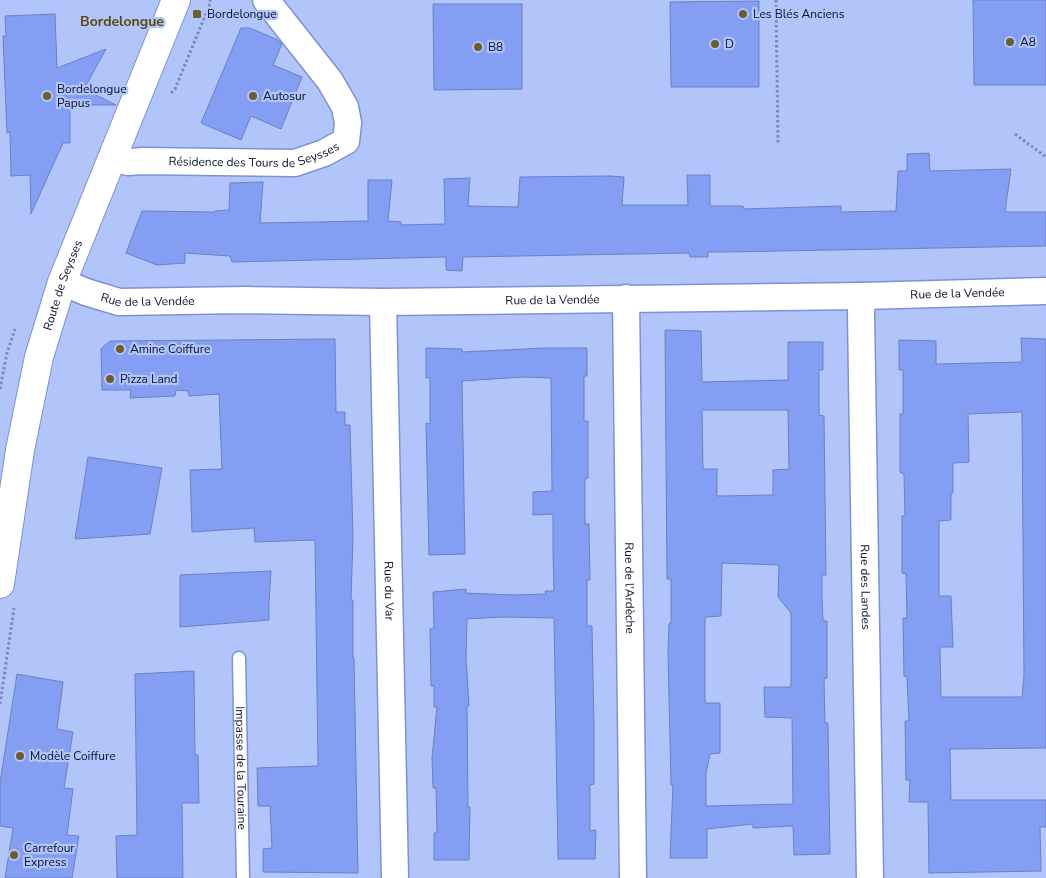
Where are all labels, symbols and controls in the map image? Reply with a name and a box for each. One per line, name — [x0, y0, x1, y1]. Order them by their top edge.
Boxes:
place label: Bordelongue — [207, 6, 277, 22]
place label: Les Blés Anciens — [753, 6, 845, 22]
marker: Bordelongue — [191, 8, 203, 20]
marker: Les Blés Anciens — [737, 8, 749, 20]
district label: Bordelongue — [80, 12, 164, 31]
place label: A8 — [1020, 34, 1036, 50]
place label: D — [725, 36, 734, 52]
marker: A8 — [1004, 36, 1016, 48]
marker: D — [709, 38, 721, 50]
place label: B8 — [488, 39, 503, 55]
marker: B8 — [472, 41, 484, 53]
place label: Bordelongue Papus — [57, 81, 127, 111]
place label: Autosur — [263, 88, 307, 104]
marker: Bordelongue Papus — [41, 90, 53, 102]
marker: Autosur — [247, 90, 259, 102]
street label: Résidence des Tours de Seysses — [169, 138, 342, 171]
street label: Route de Seysses — [40, 237, 86, 332]
street label: Rue de la Vendée — [910, 284, 1005, 303]
street label: Rue de la Vendée — [99, 289, 195, 310]
street label: Rue de la Vendée — [505, 291, 600, 308]
place label: Amine Coiffure — [130, 341, 210, 357]
marker: Amine Coiffure — [114, 343, 126, 355]
place label: Pizza Land — [120, 371, 178, 387]
marker: Pizza Land — [104, 373, 116, 385]
street label: Rue de l'Ardèche — [621, 542, 638, 634]
street label: Rue des Landes — [857, 544, 874, 630]
street label: Rue du Var — [380, 561, 398, 621]
street label: Impasse de la Touraine — [232, 706, 250, 830]
place label: Modèle Coiffure — [30, 748, 116, 764]
marker: Modèle Coiffure — [14, 750, 26, 762]
place label: Carrefour Express — [24, 840, 75, 870]
marker: Carrefour Express — [8, 849, 20, 861]

